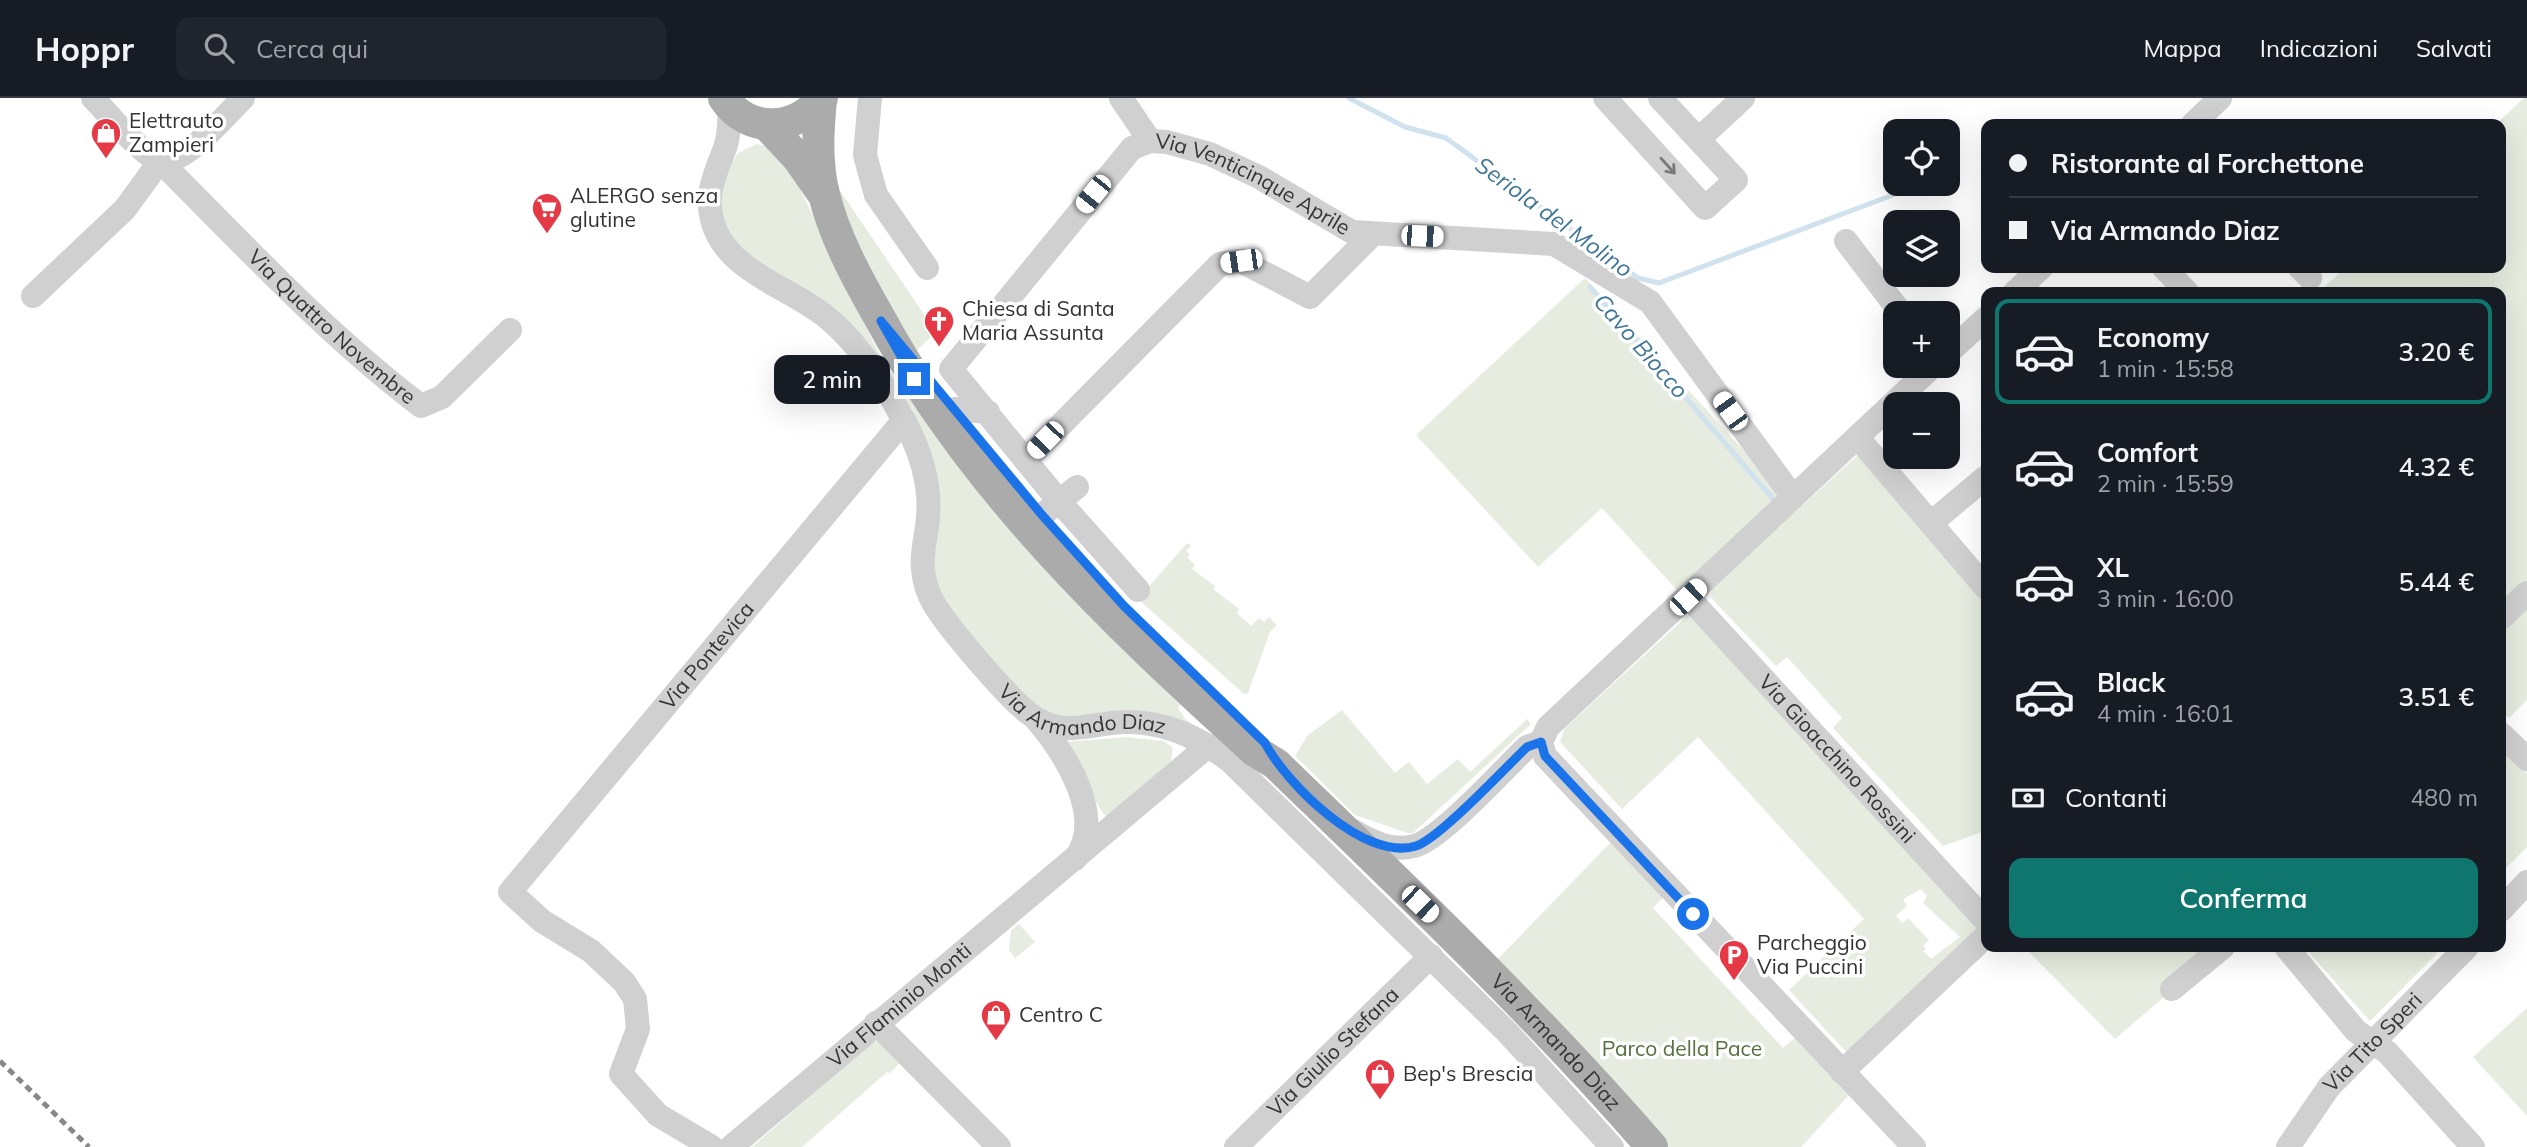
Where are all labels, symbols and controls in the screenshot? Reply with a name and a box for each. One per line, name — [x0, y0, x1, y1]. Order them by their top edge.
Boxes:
search box — [176, 17, 666, 80]
text: Hoppr — [35, 28, 134, 69]
icon: search — [200, 29, 238, 67]
text: Cerca qui — [256, 32, 368, 65]
text: Mappa — [2143, 33, 2222, 63]
text: Indicazioni — [2260, 33, 2378, 63]
text: Salvati — [2416, 33, 2492, 63]
place label: Elettrauto Zampieri — [129, 107, 224, 157]
shop icon: Elettrauto Zampieri — [89, 116, 123, 160]
map controls — [1883, 119, 1960, 469]
button: locate — [1883, 119, 1960, 196]
street label: Via Venticinque Aprile — [1155, 127, 1355, 240]
text: Ristorante al Forchettone — [2051, 147, 2364, 180]
water label: Seriola del Molino — [1470, 150, 1639, 283]
one-way arrow — [1660, 157, 1676, 175]
car — [1072, 171, 1115, 217]
place label: ALERGO senza glutine — [570, 182, 718, 232]
supermarket icon: ALERGO senza glutine — [530, 191, 564, 235]
button: layers — [1883, 210, 1960, 287]
text: Via Armando Diaz — [2051, 214, 2280, 247]
car — [1401, 225, 1444, 247]
street label: Via Quattro Novembre — [243, 243, 421, 409]
car — [1219, 248, 1264, 274]
water label: Cavo Biocco — [1588, 287, 1695, 404]
place label: Chiesa di Santa Maria Assunta — [962, 295, 1115, 345]
button: + — [1883, 301, 1960, 378]
church icon: Chiesa di Santa Maria Assunta — [922, 304, 956, 348]
icon: car — [2013, 320, 2076, 383]
text: Economy — [2097, 321, 2209, 354]
text: 3.20 € — [2398, 335, 2474, 368]
callout: 2 min — [774, 354, 890, 404]
text: 1 min · 15:58 — [2097, 354, 2234, 383]
route end — [898, 363, 930, 395]
text: 2 min — [802, 365, 862, 394]
car — [1710, 388, 1751, 434]
button: − — [1883, 392, 1960, 469]
car — [1023, 418, 1068, 462]
icon: car — [2013, 435, 2076, 498]
text: Comfort — [2097, 436, 2198, 469]
text: 4.32 € — [2398, 450, 2474, 483]
text: 2 min · 15:59 — [2097, 469, 2234, 498]
icon: car — [2013, 550, 2076, 613]
text: XL — [2097, 551, 2129, 584]
text: 5.44 € — [2398, 565, 2474, 598]
car — [1666, 575, 1711, 619]
text: 3 min · 16:00 — [2097, 584, 2234, 613]
street label: Via Pontevica — [654, 596, 759, 715]
icon: car — [2013, 665, 2076, 728]
text: Black — [2097, 666, 2165, 699]
street label: Via Gioacchino Rossini — [1754, 669, 1922, 848]
street label: Via Armando Diaz — [993, 678, 1169, 741]
text: 3.51 € — [2398, 680, 2474, 713]
text: 4 min · 16:01 — [2097, 699, 2234, 728]
icon: cash — [2009, 779, 2047, 817]
text: Contanti — [2065, 781, 2167, 814]
text: 480 m — [2410, 783, 2478, 812]
button: Conferma — [2009, 858, 2478, 938]
car — [1398, 882, 1443, 926]
route start — [1677, 898, 1709, 930]
place label: Parcheggio Via Puccini — [1757, 929, 1867, 979]
street label: Via Flaminio Monti — [821, 937, 976, 1073]
parking icon: Parcheggio Via Puccini — [1717, 938, 1751, 982]
street label: Via Armando Diaz — [1486, 968, 1627, 1115]
street label: Via Giulio Stefana — [1261, 981, 1404, 1121]
street label: Via Tito Speri — [2317, 987, 2427, 1097]
shop icon: Centro C — [979, 998, 1013, 1042]
place label: Centro C — [1019, 1001, 1103, 1027]
park label: Parco della Pace — [1602, 1035, 1762, 1061]
shop icon: Bep's Brescia — [1363, 1057, 1397, 1101]
place label: Bep's Brescia — [1403, 1060, 1533, 1086]

